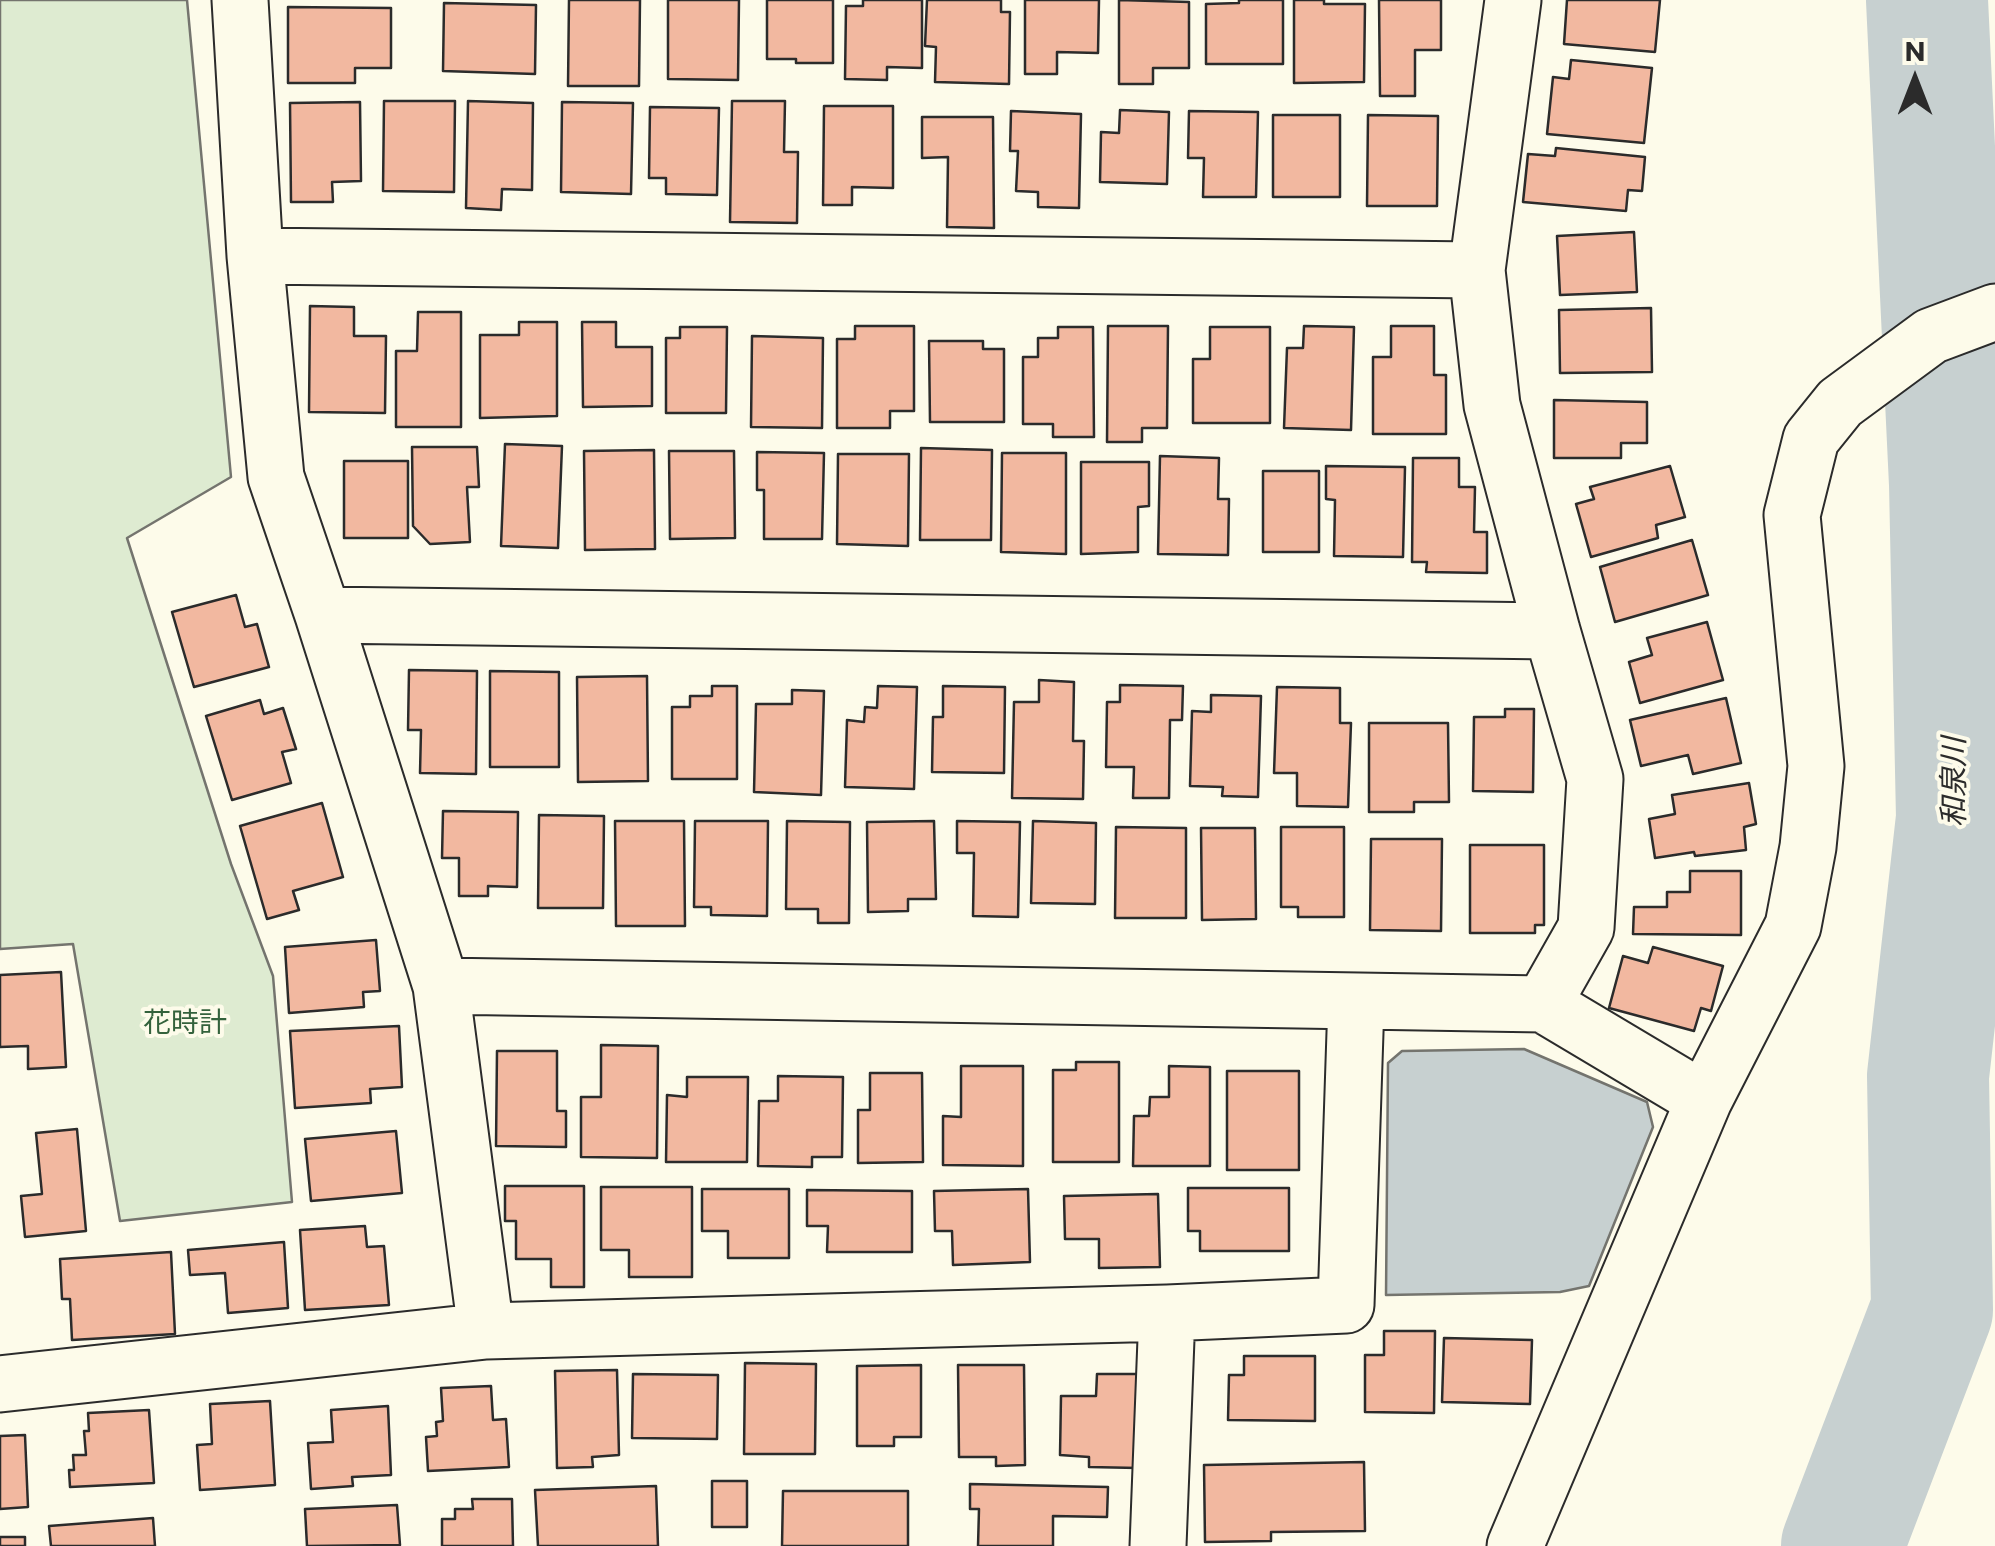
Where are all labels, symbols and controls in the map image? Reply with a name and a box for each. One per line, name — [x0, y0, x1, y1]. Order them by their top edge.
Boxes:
north arrow — [1865, 30, 1965, 130]
text: N — [1905, 33, 1926, 67]
water label: 和泉川 — [1936, 737, 1972, 827]
park label: 花時計 — [143, 1006, 227, 1040]

